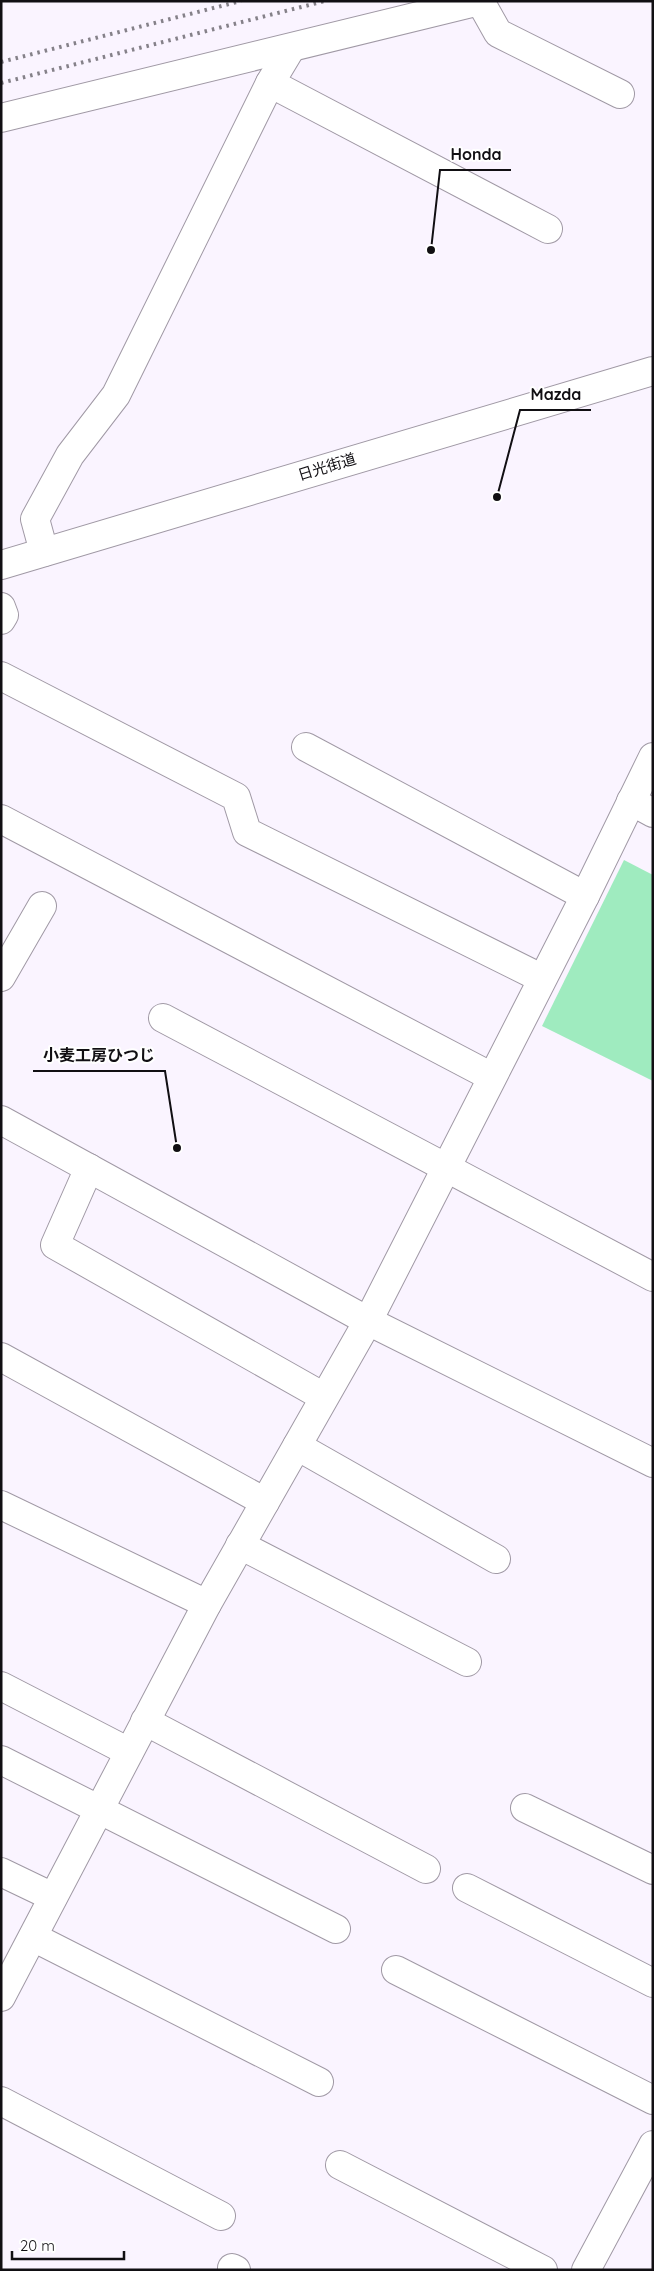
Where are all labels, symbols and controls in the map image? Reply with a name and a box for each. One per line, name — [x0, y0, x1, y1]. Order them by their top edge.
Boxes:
callout: Honda — [440, 139, 511, 170]
text: Honda — [450, 144, 502, 164]
callout: Mazda — [520, 379, 591, 410]
text: Mazda — [531, 384, 581, 404]
street label: 日光街道 — [295, 449, 358, 484]
callout: 小麦工房ひつじ — [33, 1040, 165, 1071]
text: 小麦工房ひつじ — [43, 1045, 155, 1065]
scale bar — [12, 2228, 125, 2260]
text: 20 m — [20, 2236, 55, 2255]

